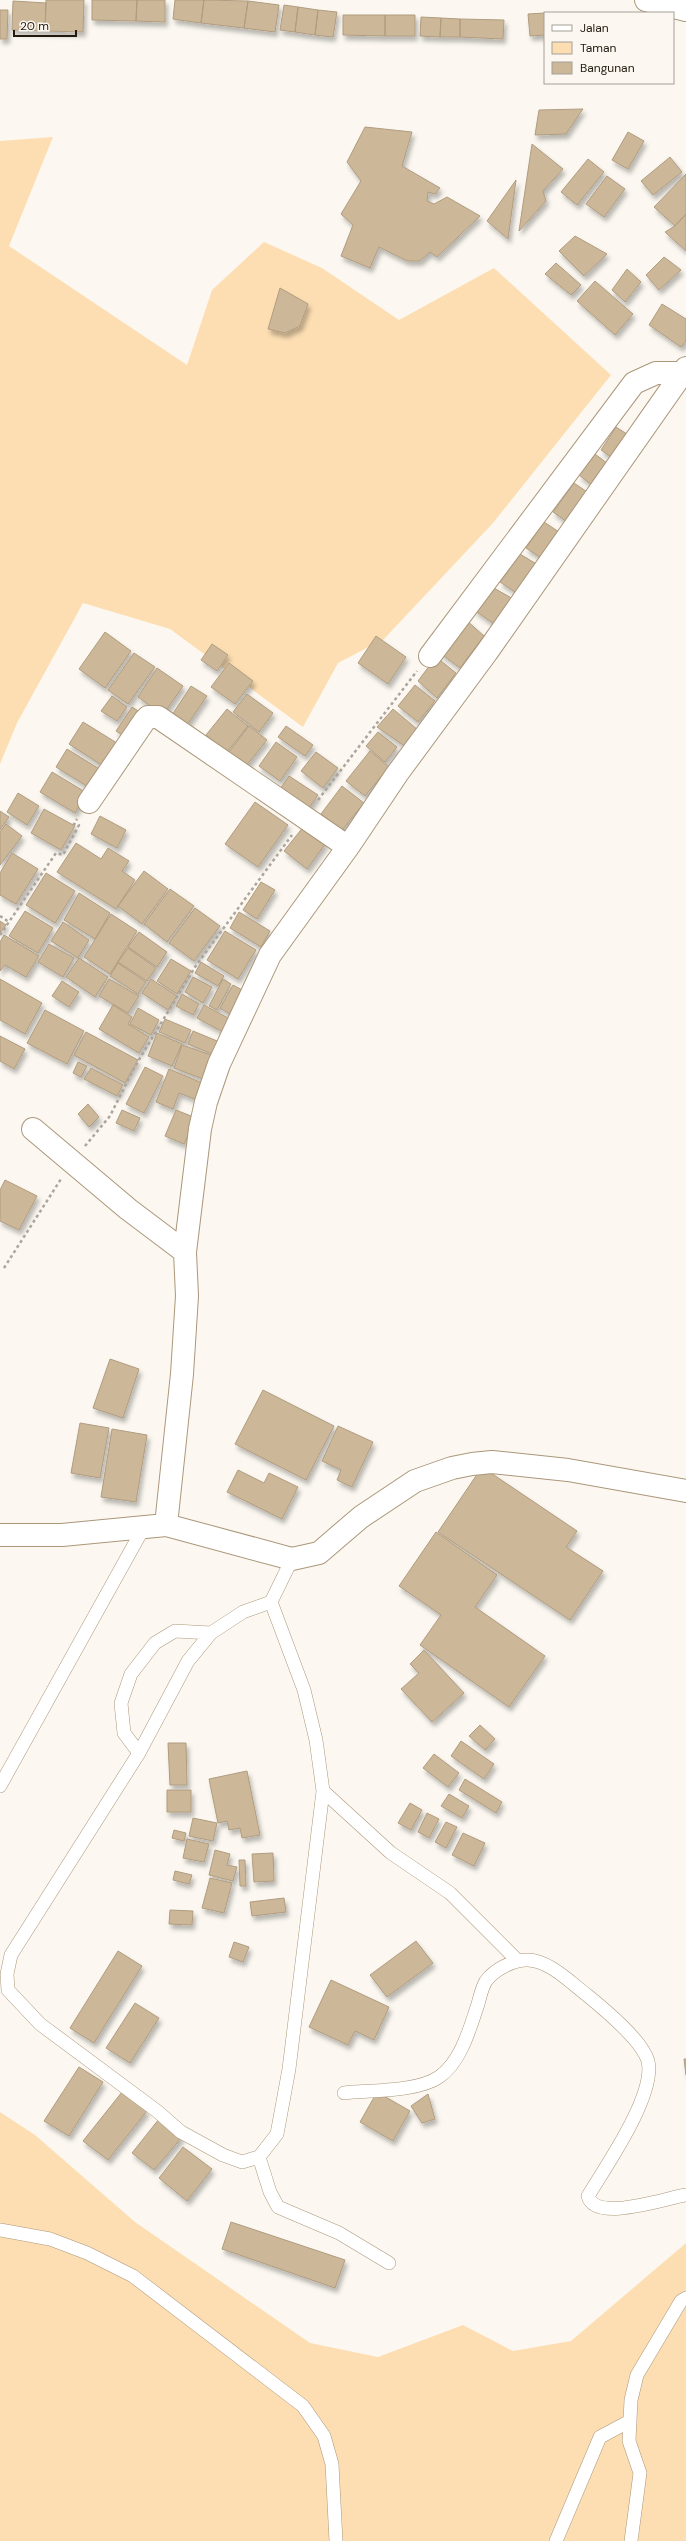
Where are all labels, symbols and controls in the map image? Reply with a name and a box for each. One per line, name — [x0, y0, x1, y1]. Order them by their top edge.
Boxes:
scale bar — [14, 12, 76, 38]
legend — [544, 12, 674, 84]
text: 20 m — [20, 18, 49, 34]
text: Jalan — [580, 20, 609, 36]
text: Taman — [580, 40, 617, 56]
text: Bangunan — [580, 60, 635, 76]

